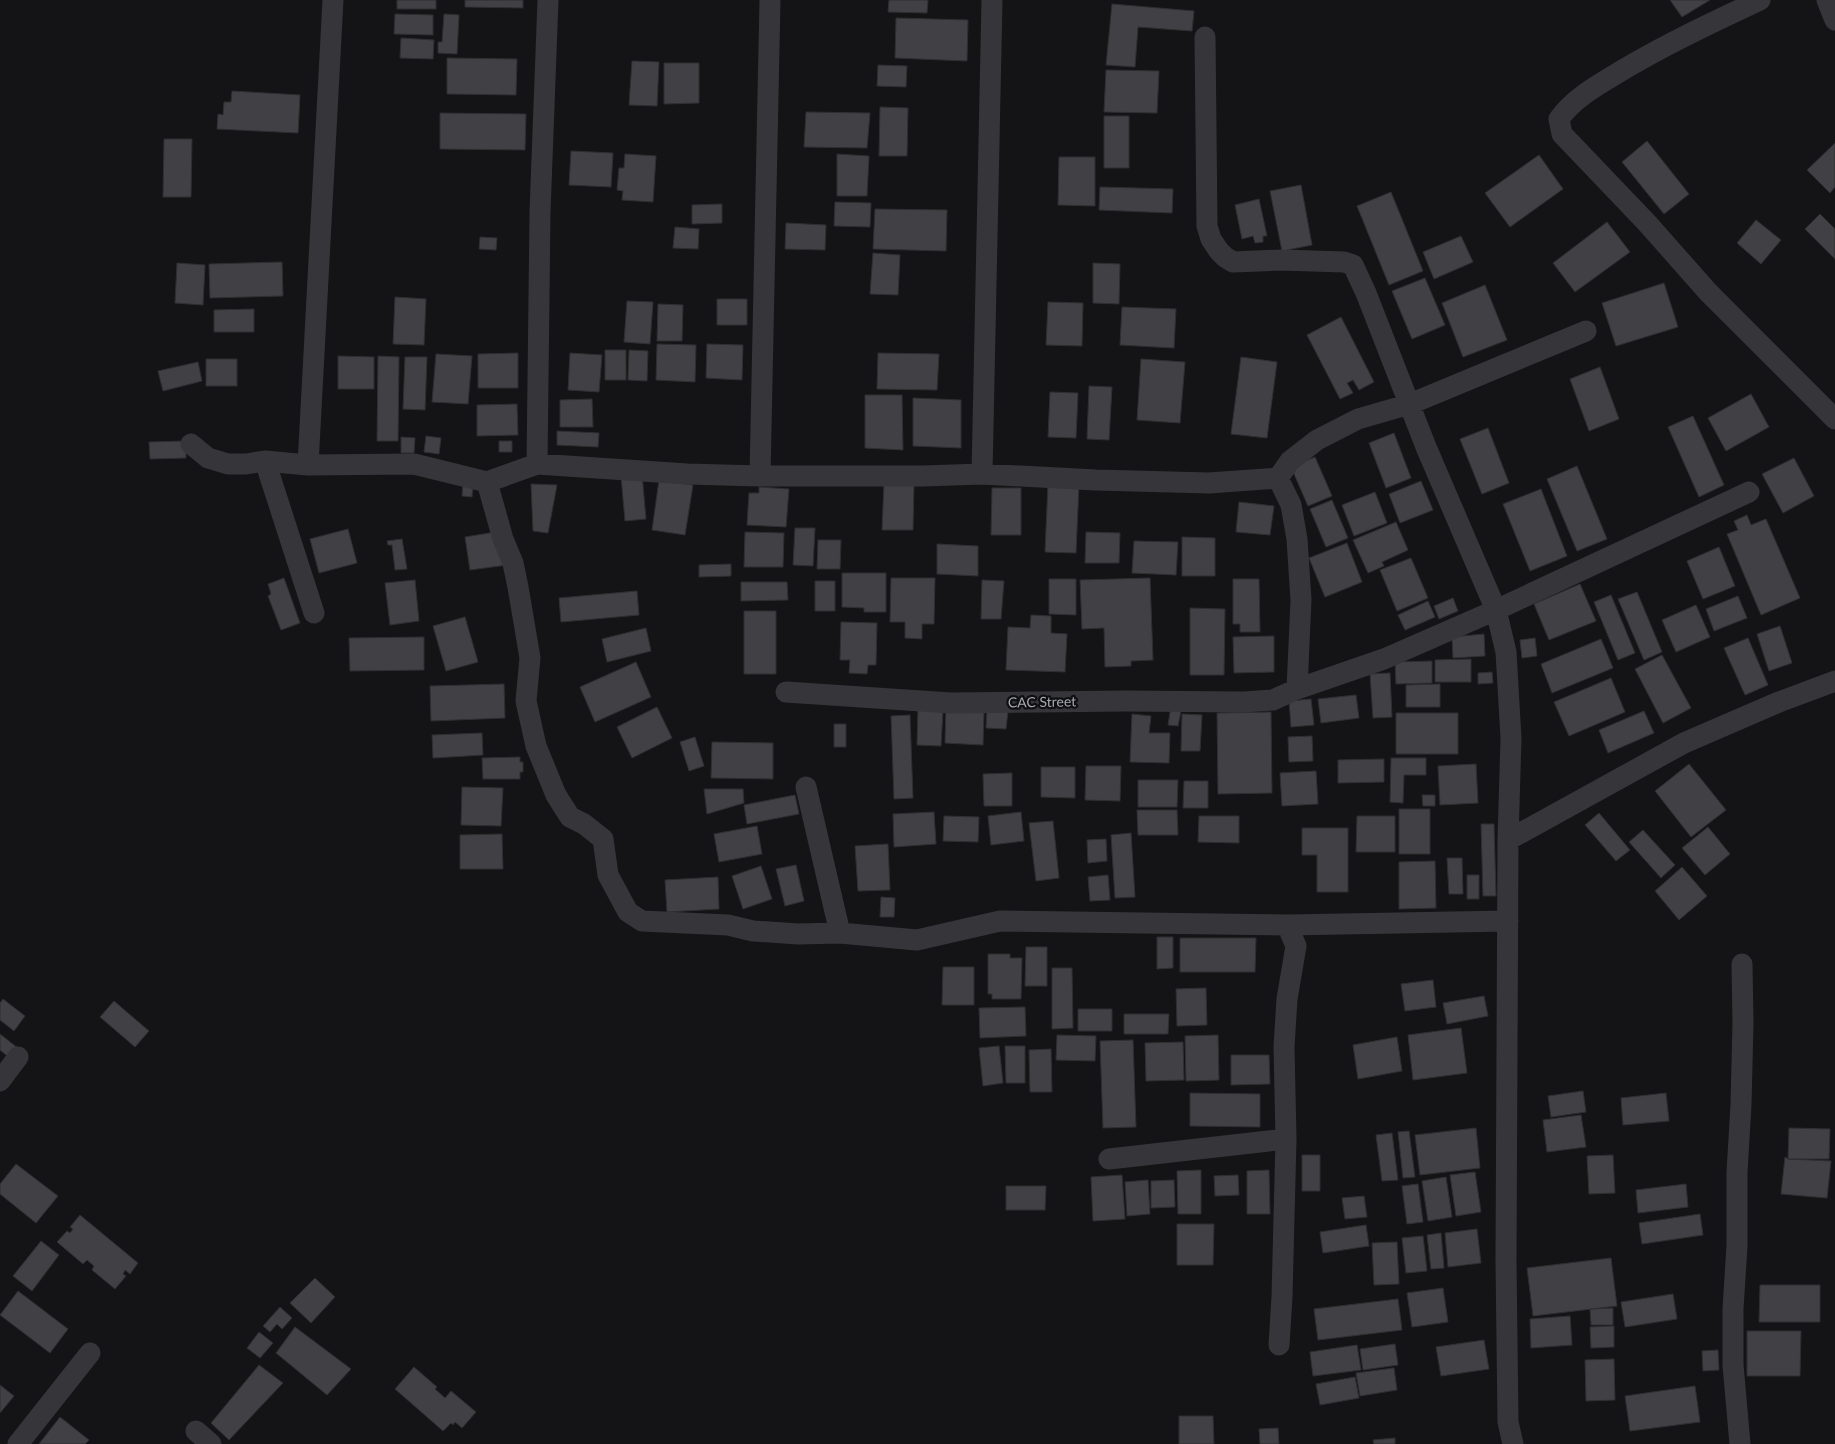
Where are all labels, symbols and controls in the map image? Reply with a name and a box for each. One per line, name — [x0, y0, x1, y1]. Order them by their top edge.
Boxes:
street label: CAC Street — [1008, 692, 1076, 711]

